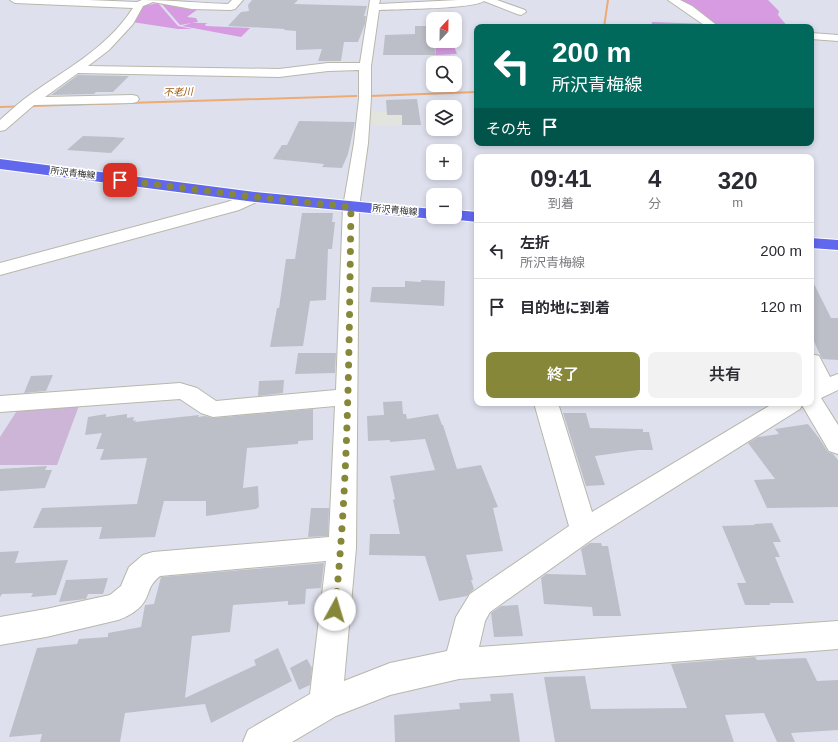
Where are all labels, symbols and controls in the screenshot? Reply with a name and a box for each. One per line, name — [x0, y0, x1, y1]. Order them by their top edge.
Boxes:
north arrow — [426, 12, 462, 48]
map controls — [426, 12, 462, 224]
text: 200 m — [552, 37, 631, 68]
icon: left — [486, 40, 538, 92]
button: search — [426, 56, 462, 92]
text: 所沢青梅線 — [552, 75, 642, 95]
water label: 不老川 — [163, 86, 194, 98]
button: layers — [426, 100, 462, 136]
icon: arrive — [539, 116, 561, 138]
text: その先 — [486, 120, 531, 137]
button: + — [426, 144, 462, 180]
pin — [103, 163, 137, 197]
street label: 所沢青梅線 — [49, 164, 97, 181]
text: 09:41 — [530, 165, 592, 192]
text: 4 — [648, 165, 661, 192]
text: 320 — [718, 167, 758, 194]
icon: arrive — [109, 169, 131, 191]
button: − — [426, 188, 462, 224]
text: m — [732, 195, 743, 210]
text: 到着 — [548, 196, 574, 211]
text: 分 — [648, 196, 661, 211]
street label: 所沢青梅線 — [371, 202, 419, 217]
text: 左折 — [520, 234, 550, 251]
icon: left — [486, 240, 508, 262]
text: 200 m — [760, 242, 802, 259]
text: 所沢青梅線 — [520, 255, 585, 270]
icon: arrive — [486, 296, 508, 318]
text: 120 m — [760, 298, 802, 315]
text: 目的地に到着 — [520, 299, 610, 316]
button: 終了 — [486, 352, 640, 398]
button: 共有 — [648, 352, 802, 398]
position arrow — [314, 589, 356, 631]

